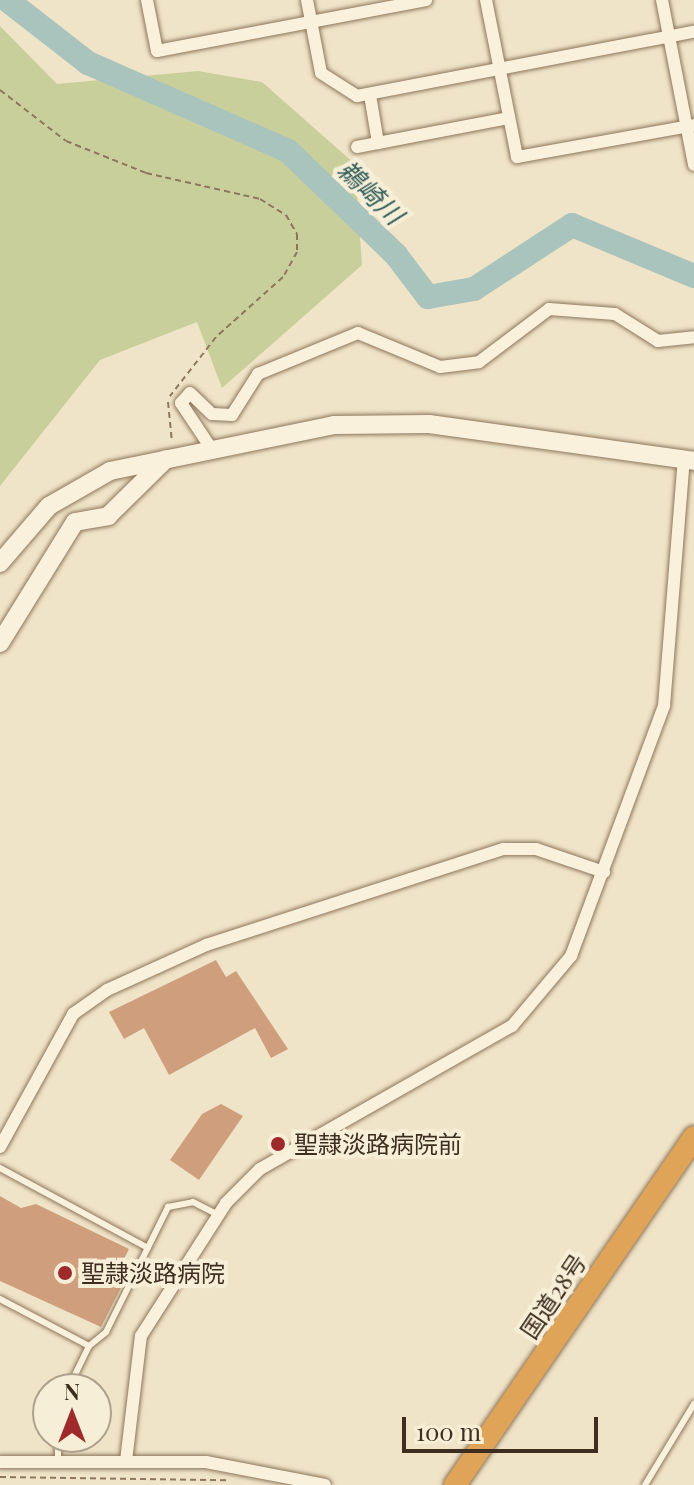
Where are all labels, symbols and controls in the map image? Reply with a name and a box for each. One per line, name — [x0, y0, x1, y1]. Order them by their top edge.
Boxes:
water label: 鵜崎川 — [332, 154, 410, 230]
place label: 聖隷淡路病院前 — [294, 1130, 462, 1158]
marker: 聖隷淡路病院前 — [269, 1135, 287, 1153]
street label: 国道28号 — [514, 1248, 592, 1344]
place label: 聖隷淡路病院 — [81, 1259, 225, 1287]
marker: 聖隷淡路病院 — [56, 1264, 74, 1282]
north arrow — [32, 1373, 112, 1453]
text: N — [64, 1376, 80, 1406]
scale bar — [406, 1401, 602, 1451]
text: 100 m — [416, 1415, 481, 1447]

